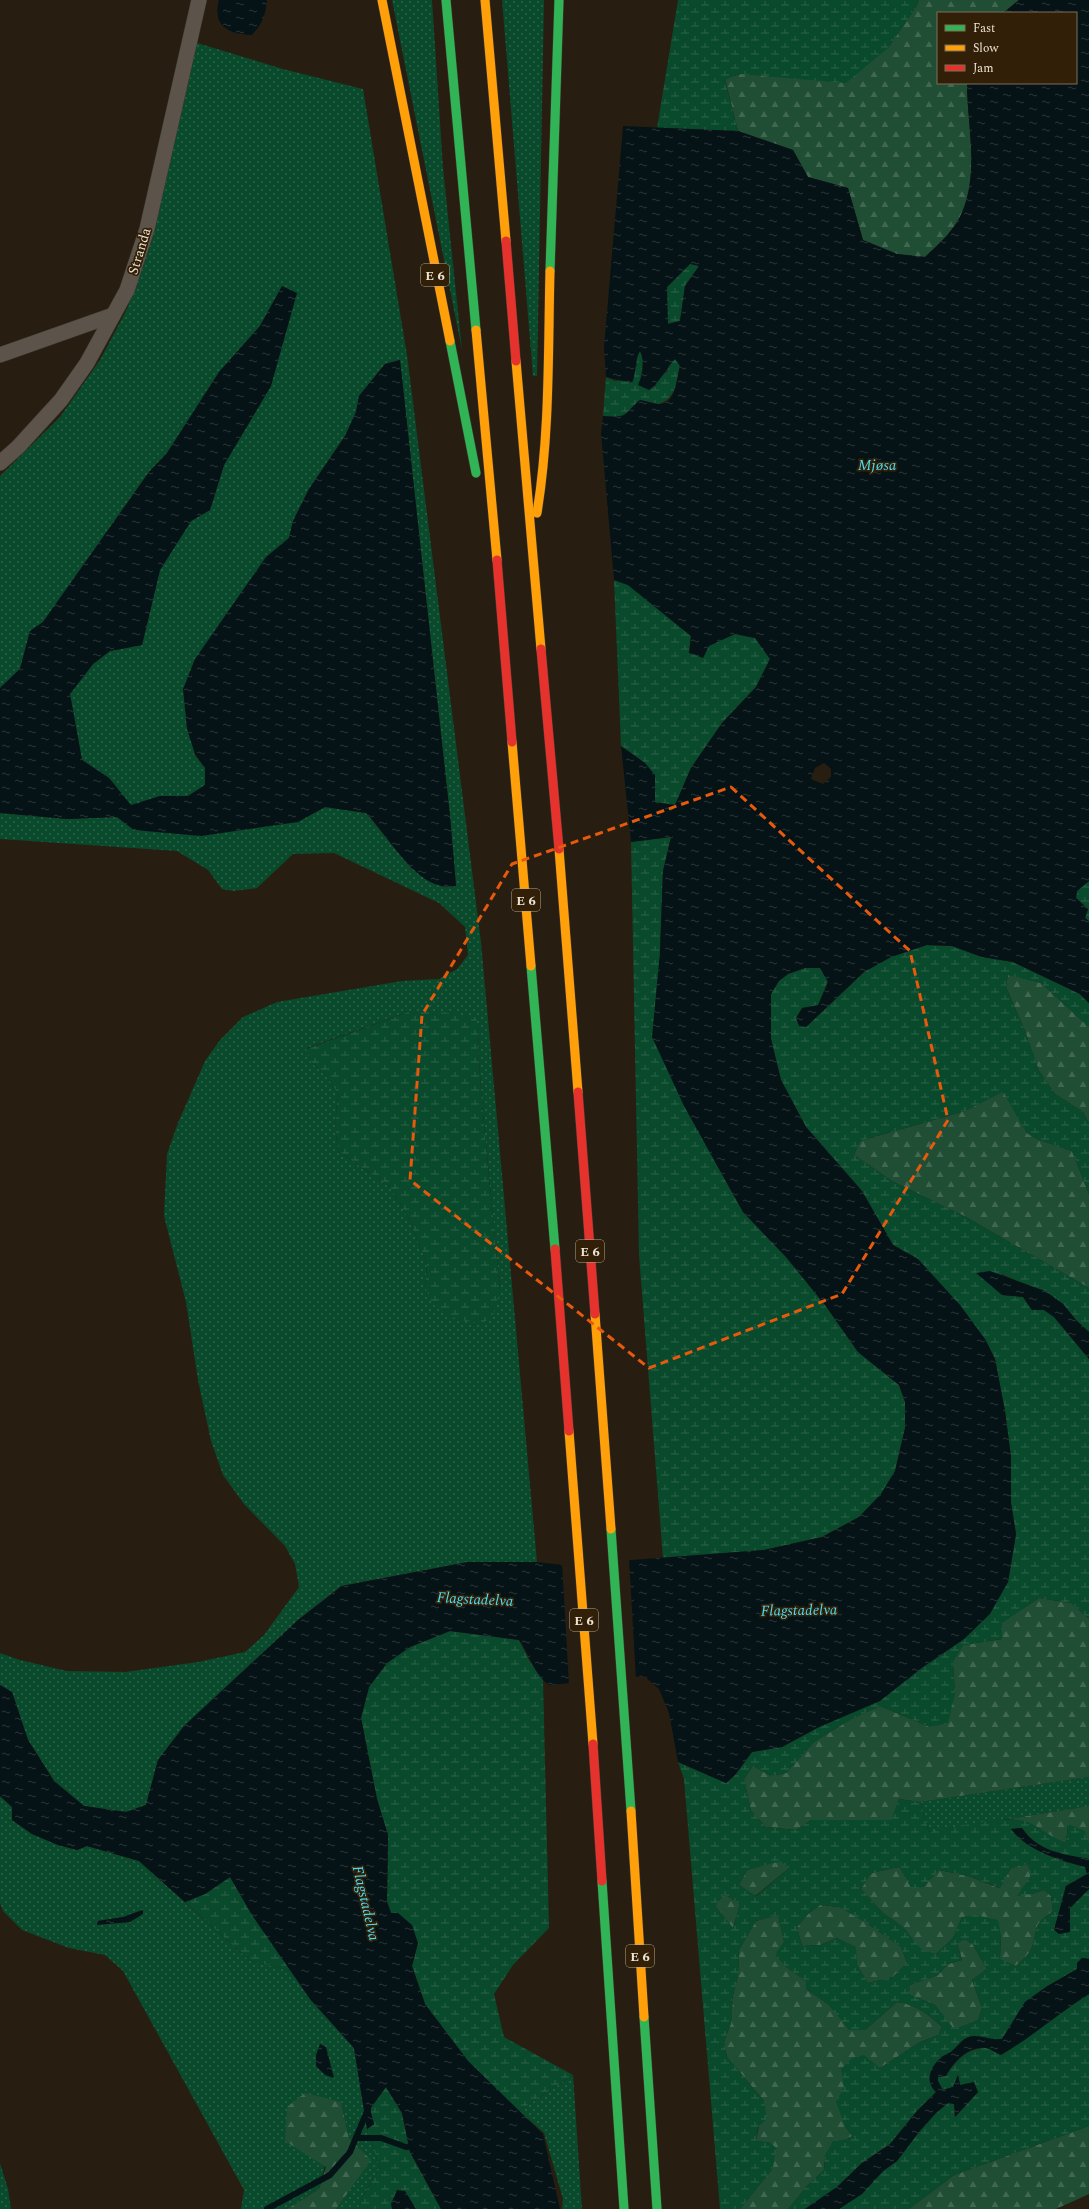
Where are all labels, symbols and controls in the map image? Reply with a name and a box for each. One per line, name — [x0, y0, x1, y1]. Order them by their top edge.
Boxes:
legend — [937, 12, 1077, 84]
text: Fast — [973, 19, 995, 38]
text: Slow — [973, 39, 999, 58]
text: Jam — [973, 59, 994, 78]
street label: Stranda — [122, 225, 157, 277]
road number: E 6 — [421, 264, 449, 286]
water label: Mjøsa — [858, 454, 897, 477]
road number: E 6 — [512, 889, 540, 911]
road number: E 6 — [576, 1240, 604, 1262]
water label: Flagstadelva — [436, 1586, 514, 1613]
water label: Flagstadelva — [761, 1598, 838, 1623]
road number: E 6 — [570, 1609, 598, 1631]
water label: Flagstadelva — [346, 1863, 385, 1943]
road number: E 6 — [626, 1945, 654, 1967]

